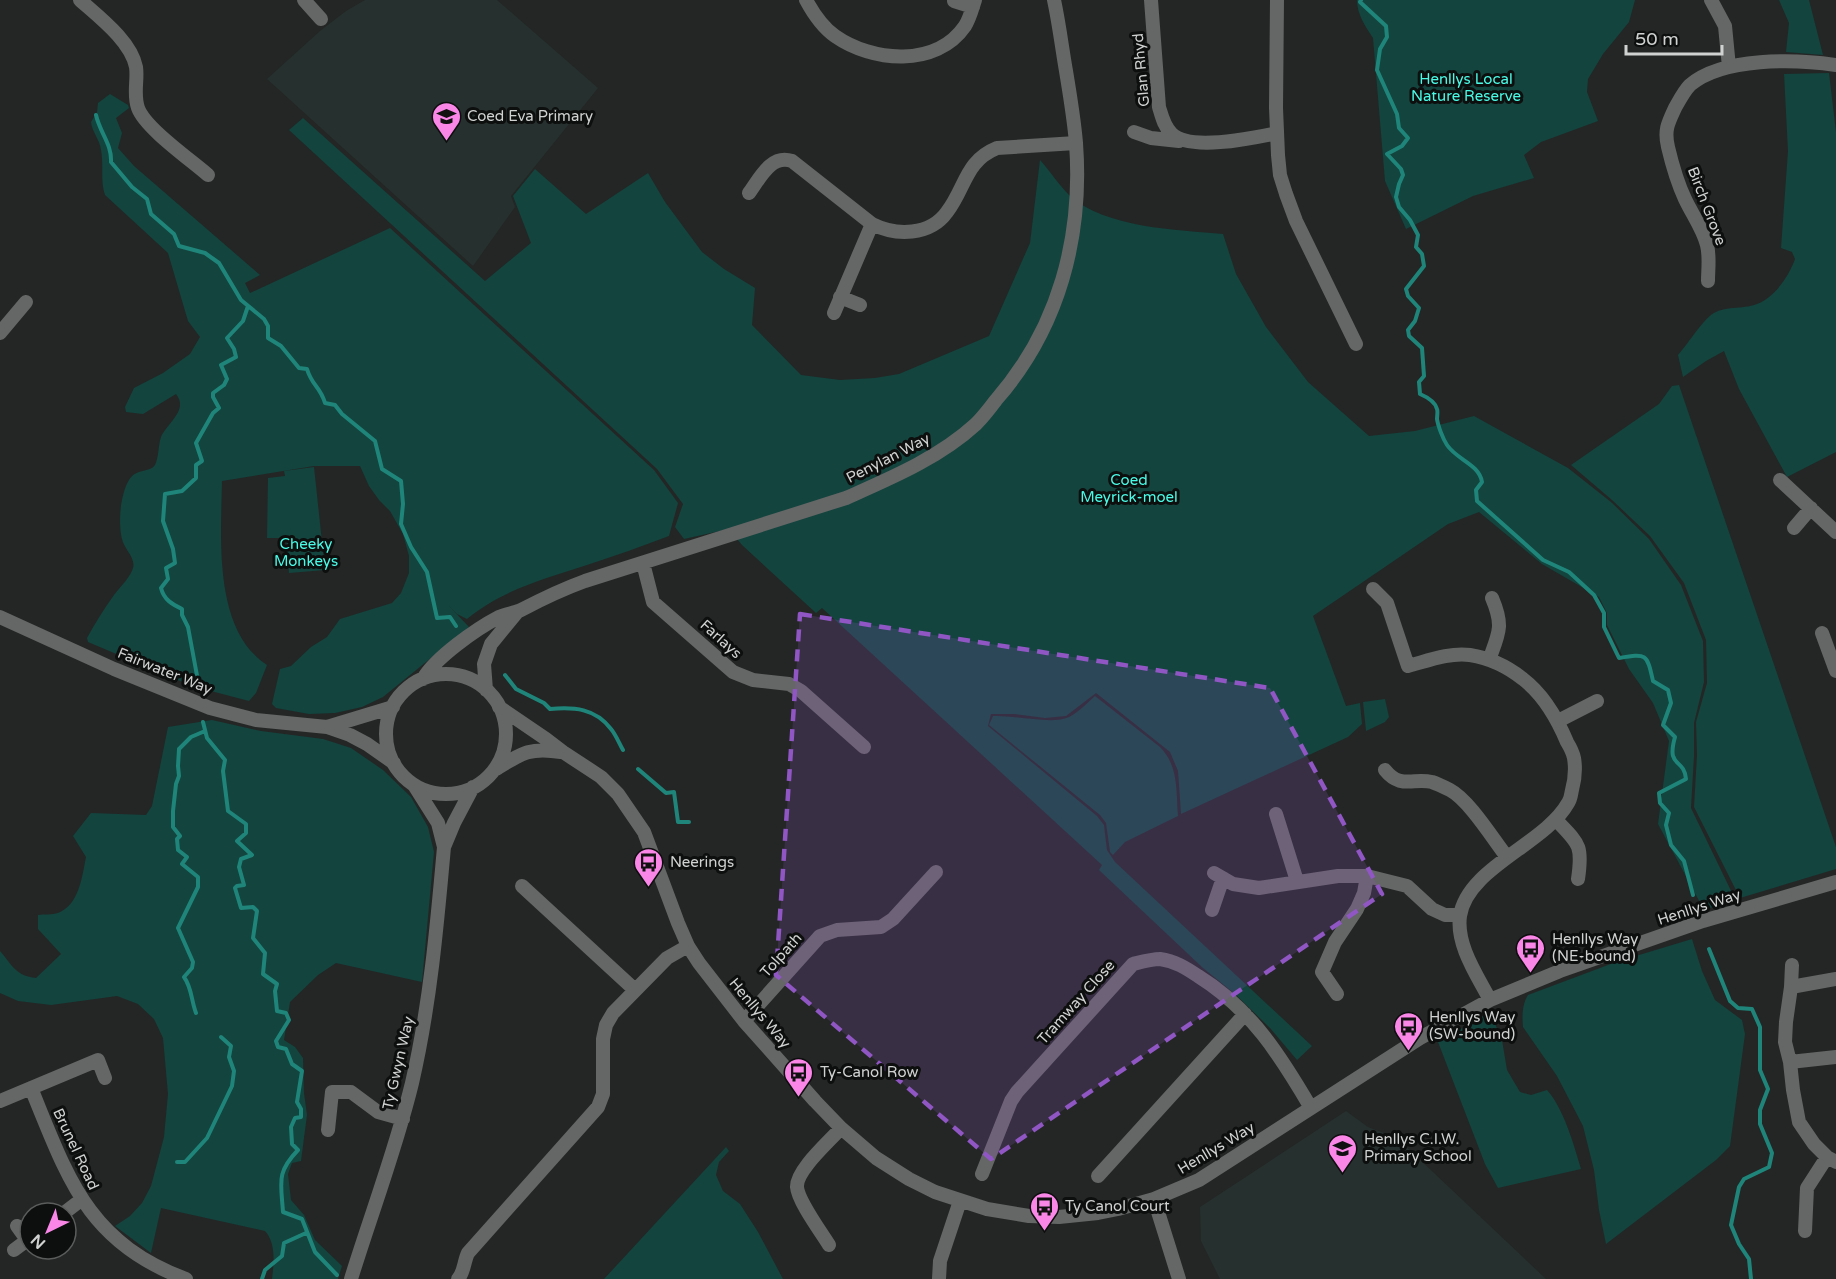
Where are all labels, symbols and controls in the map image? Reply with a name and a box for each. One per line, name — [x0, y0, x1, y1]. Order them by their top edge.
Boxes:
scale bar — [1626, 18, 1722, 56]
text: 50 m — [1635, 28, 1679, 50]
street label: Glan Rhyd — [1129, 33, 1153, 107]
park label: Henllys Local Nature Reserve — [1411, 70, 1521, 105]
school or university icon: Coed Eva Primary — [430, 100, 462, 142]
place label: Coed Eva Primary — [467, 107, 593, 125]
street label: Birch Grove — [1684, 164, 1730, 248]
street label: Penylan Way — [843, 429, 933, 487]
park label: Coed Meyrick-moel — [1080, 471, 1178, 506]
park label: Cheeky Monkeys — [274, 535, 338, 570]
street label: Farlays — [697, 616, 745, 662]
street label: Fairwater Way — [115, 644, 215, 698]
bus stop icon: Neerings — [633, 846, 665, 888]
place label: Neerings — [670, 853, 734, 871]
street label: Henllys Way — [1655, 885, 1743, 929]
street label: Tolpath — [756, 929, 806, 981]
place label: Henllys Way (NE-bound) — [1552, 930, 1638, 965]
bus stop icon: Henllys Way (NE-bound) — [1515, 932, 1547, 974]
street label: Tramway Close — [1033, 956, 1119, 1048]
street label: Henllys Way — [725, 974, 795, 1052]
place label: Henllys Way (SW-bound) — [1429, 1008, 1515, 1043]
bus stop icon: Henllys Way (SW-bound) — [1392, 1010, 1424, 1052]
street label: Ty Gwyn Way — [379, 1015, 417, 1111]
bus stop icon: Ty-Canol Row — [783, 1056, 815, 1098]
place label: Ty-Canol Row — [820, 1063, 919, 1081]
street label: Brunel Road — [49, 1105, 103, 1193]
street label: Henllys Way — [1174, 1118, 1258, 1178]
place label: Henllys C.I.W. Primary School — [1364, 1130, 1472, 1165]
school or university icon: Henllys C.I.W. Primary School — [1327, 1132, 1359, 1174]
bus stop icon: Ty Canol Court — [1028, 1190, 1060, 1232]
place label: Ty Canol Court — [1065, 1197, 1170, 1215]
north arrow — [18, 1201, 78, 1261]
text: N — [27, 1230, 50, 1253]

